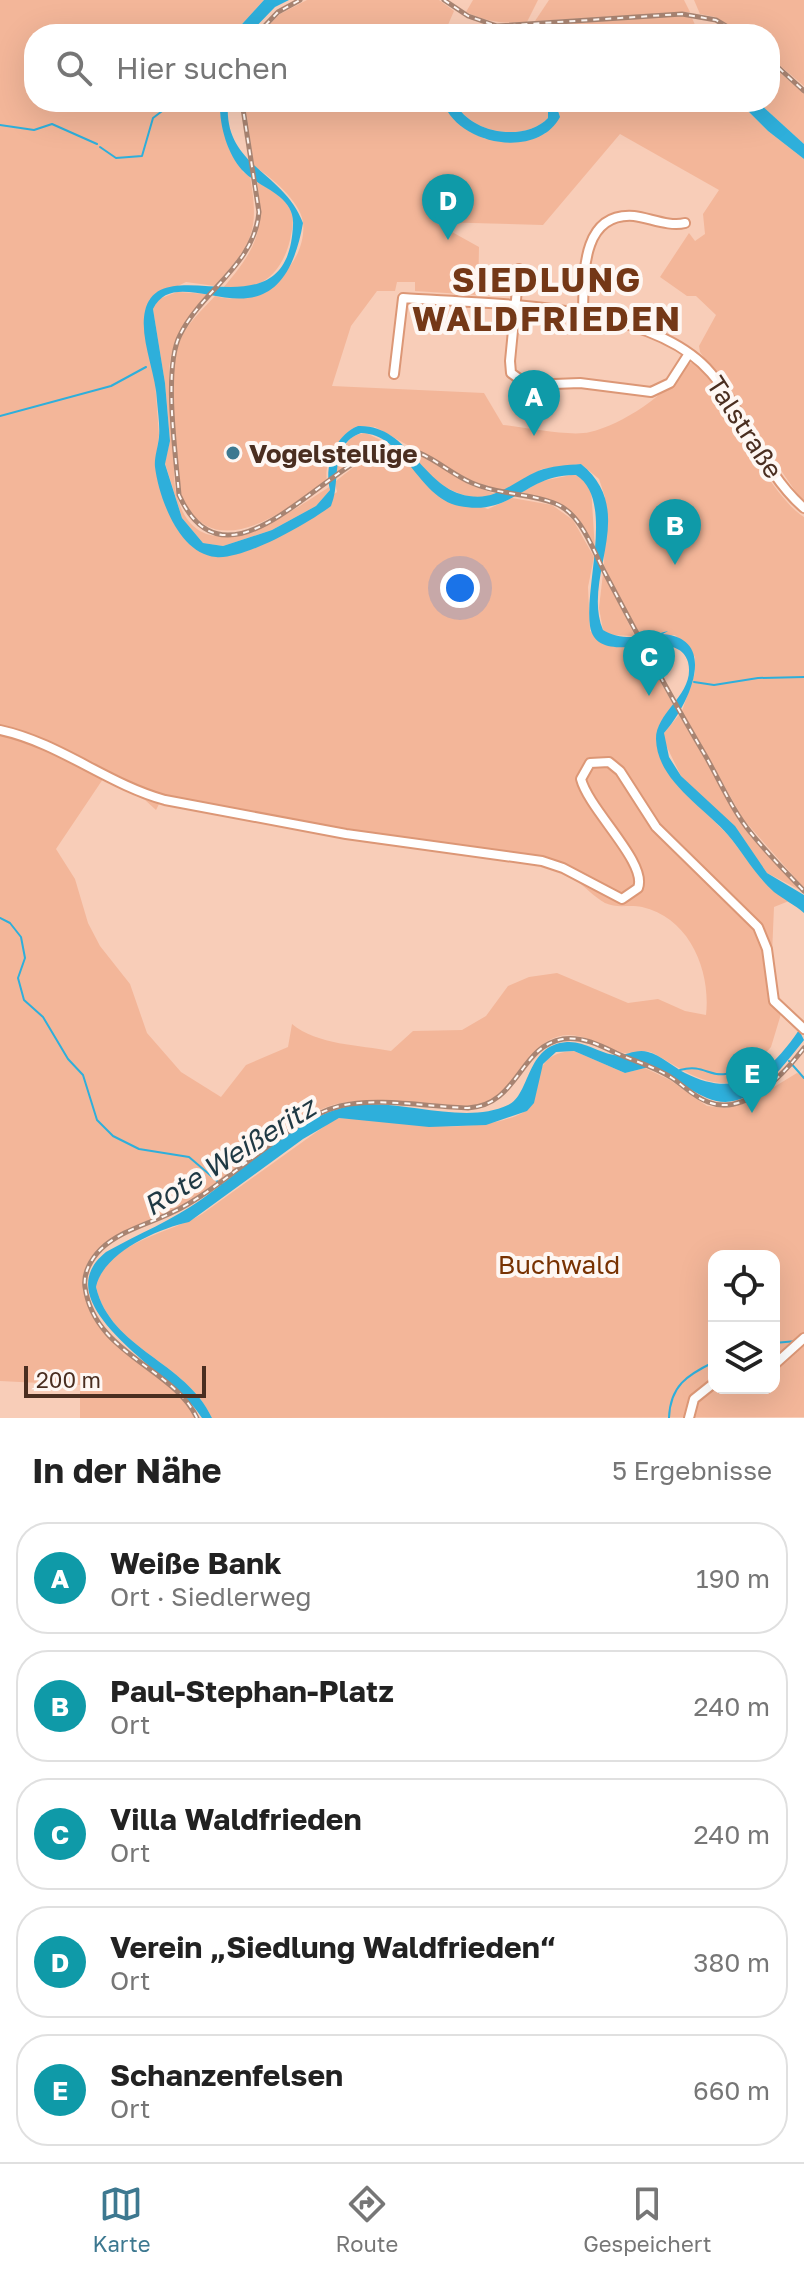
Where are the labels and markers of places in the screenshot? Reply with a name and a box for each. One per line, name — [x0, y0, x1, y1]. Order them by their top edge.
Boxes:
pin: D — [422, 174, 474, 240]
pin: A — [508, 370, 560, 436]
place label: Vogelstellige — [249, 438, 418, 469]
marker: Vogelstellige — [224, 444, 242, 462]
pin: B — [649, 499, 701, 565]
pin: C — [623, 630, 675, 696]
pin: E — [726, 1047, 778, 1113]

